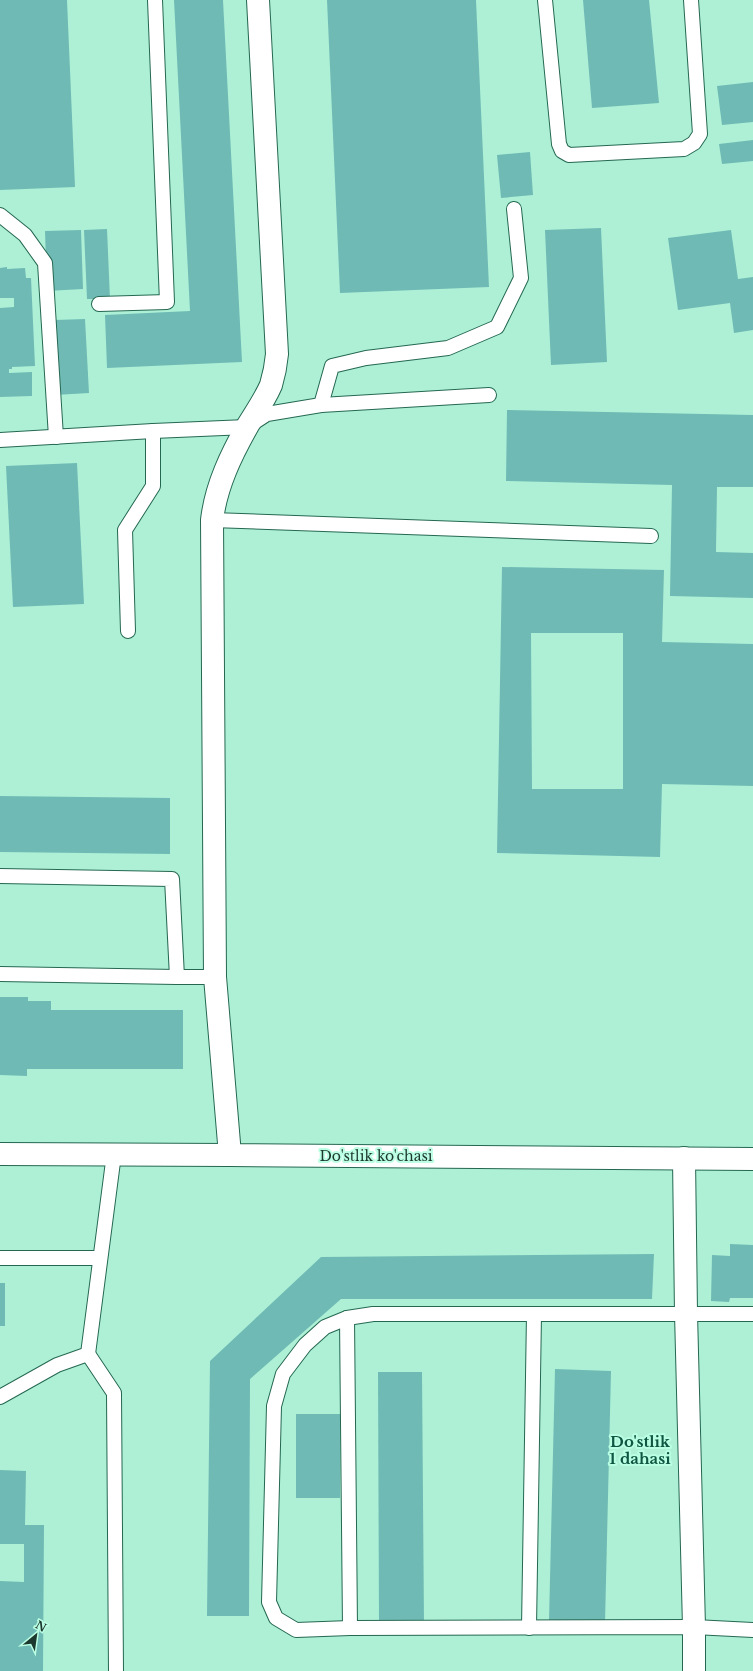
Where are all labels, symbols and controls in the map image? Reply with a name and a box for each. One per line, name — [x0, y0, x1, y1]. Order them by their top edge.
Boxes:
street label: Do'stlik ko'chasi — [319, 1147, 433, 1165]
district label: Do'stlik 1 dahasi — [609, 1432, 671, 1468]
north arrow — [16, 1615, 56, 1655]
text: N — [33, 1618, 49, 1635]

